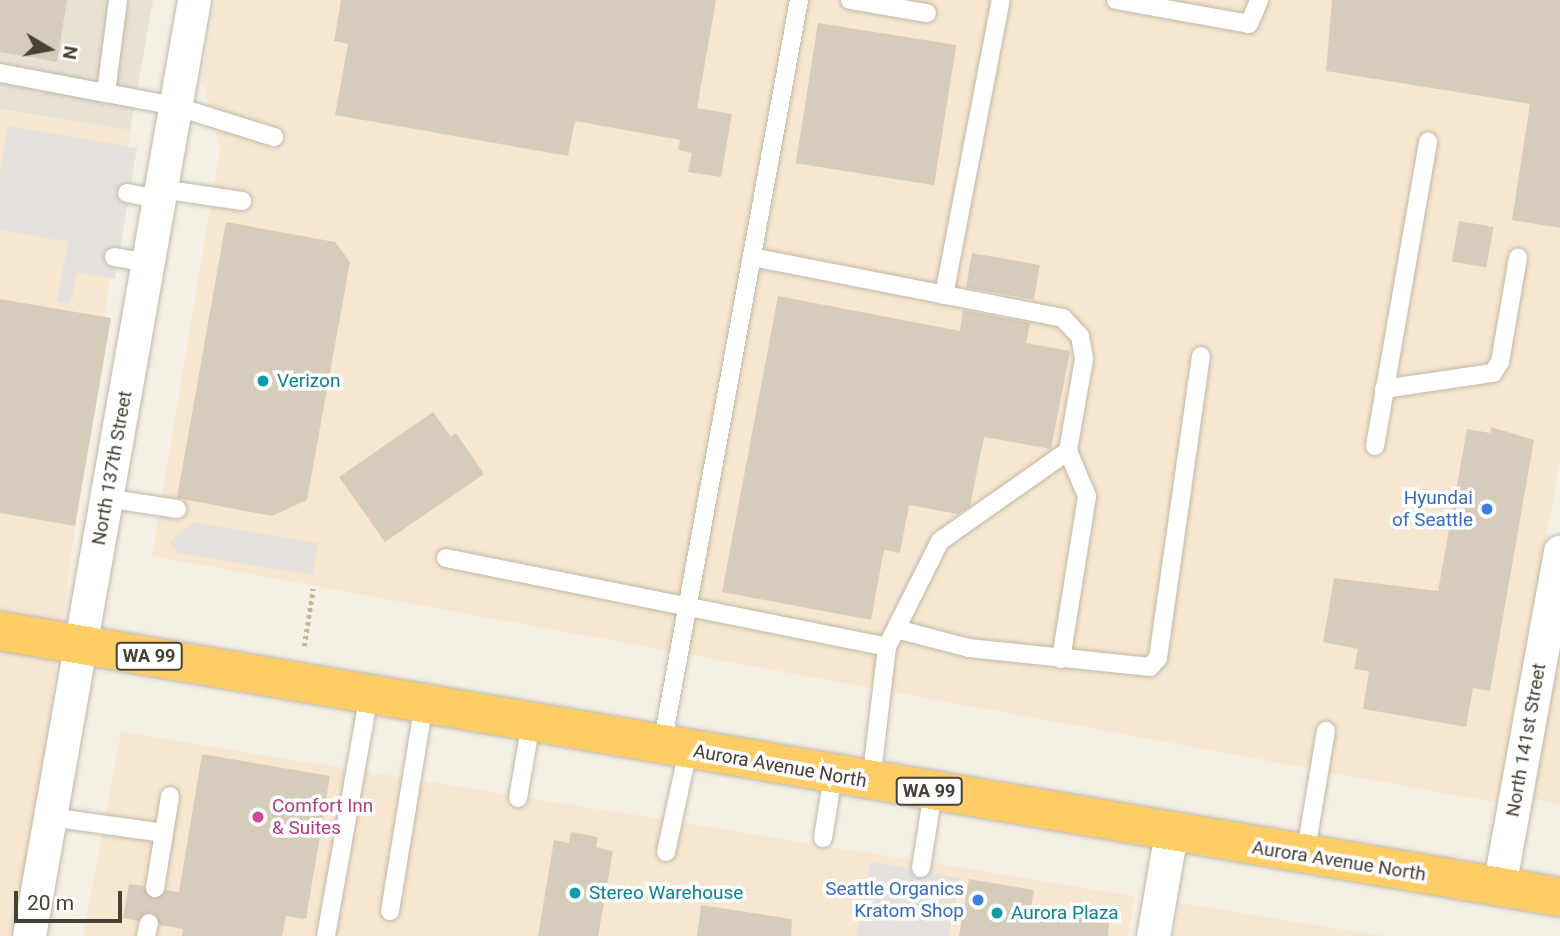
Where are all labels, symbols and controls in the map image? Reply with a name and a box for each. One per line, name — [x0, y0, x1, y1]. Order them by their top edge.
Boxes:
north arrow — [14, 14, 84, 84]
text: N — [58, 44, 83, 61]
place label: Verizon — [277, 370, 340, 392]
marker: Verizon — [255, 373, 271, 389]
street label: North 137th Street — [87, 389, 137, 547]
place label: Hyundai of Seattle — [1392, 487, 1473, 531]
marker: Hyundai of Seattle — [1479, 501, 1495, 517]
road number: WA 99 — [114, 642, 184, 670]
street label: North 141st Street — [1501, 661, 1551, 819]
street label: Aurora Avenue North — [691, 740, 869, 792]
road number: WA 99 — [894, 776, 964, 806]
place label: Comfort Inn & Suites — [272, 795, 373, 839]
marker: Comfort Inn & Suites — [250, 809, 266, 825]
street label: Aurora Avenue North — [1250, 836, 1428, 886]
scale bar — [18, 876, 126, 920]
place label: Seattle Organics Kratom Shop — [825, 878, 964, 922]
place label: Stereo Warehouse — [589, 882, 743, 904]
marker: Stereo Warehouse — [567, 885, 583, 901]
text: 20 m — [27, 891, 74, 915]
marker: Seattle Organics Kratom Shop — [970, 892, 986, 908]
place label: Aurora Plaza — [1011, 902, 1119, 924]
marker: Aurora Plaza — [989, 905, 1005, 921]

